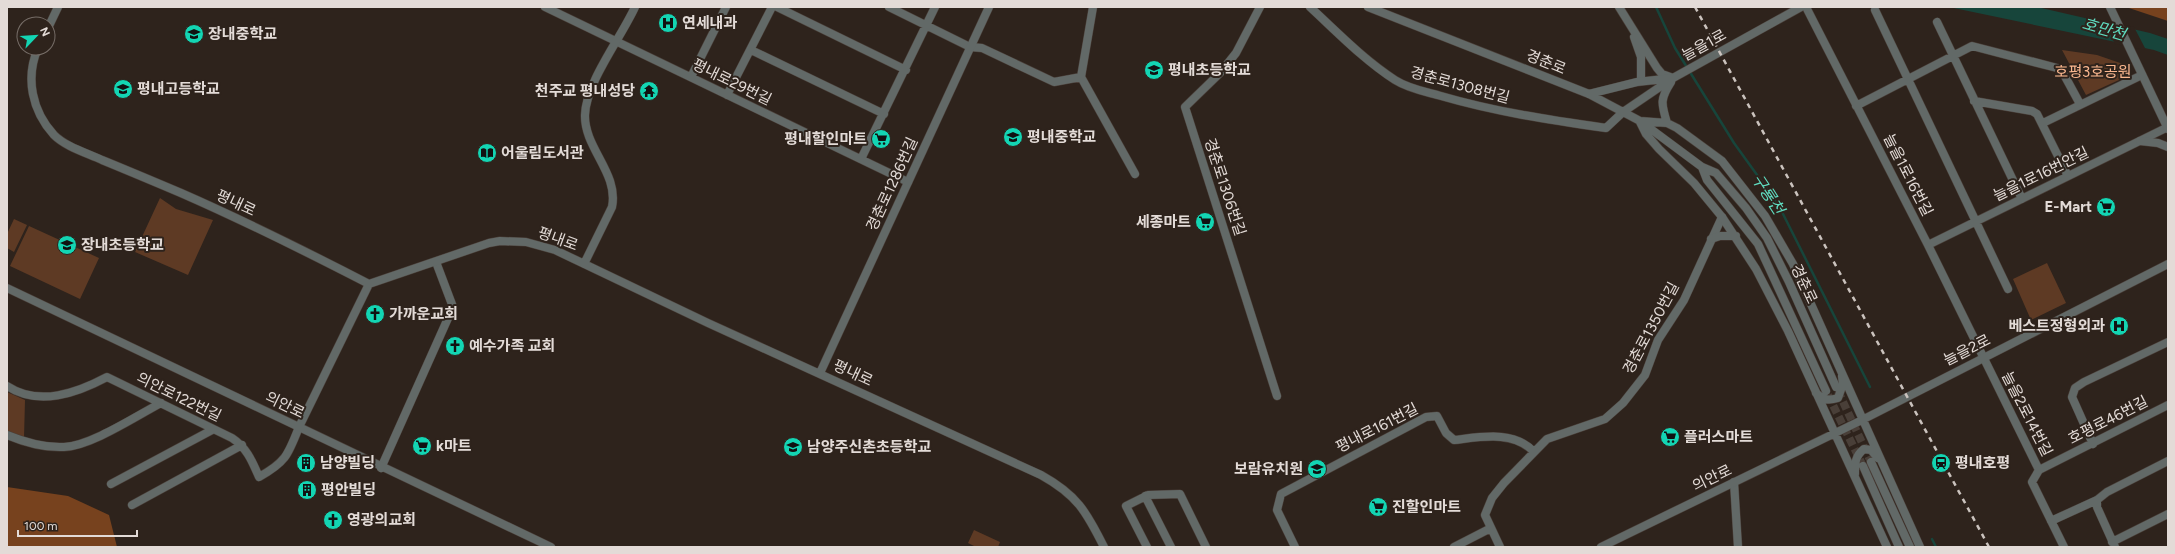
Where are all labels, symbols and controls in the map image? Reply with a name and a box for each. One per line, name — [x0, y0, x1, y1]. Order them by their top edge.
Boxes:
hospital icon: 연세내과 — [657, 12, 679, 34]
place label: 연세내과 — [682, 14, 737, 32]
water label: 호만천 — [2080, 14, 2130, 45]
north arrow — [16, 16, 56, 56]
school or university icon: 장내중학교 — [183, 23, 205, 45]
text: N — [37, 25, 52, 39]
place label: 장내중학교 — [208, 25, 277, 43]
street label: 늘을1로 — [1679, 26, 1729, 64]
street label: 경춘로 — [1523, 46, 1569, 78]
street label: 평내로29번길 — [689, 55, 775, 109]
school or university icon: 평내초등학교 — [1143, 59, 1165, 81]
place label: 평내초등학교 — [1168, 61, 1251, 79]
street label: 경춘로1308번길 — [1408, 63, 1512, 107]
park label: 호평3호공원 — [2054, 63, 2132, 81]
school or university icon: 평내고등학교 — [112, 78, 134, 100]
place label: 평내고등학교 — [137, 80, 220, 98]
temple icon: 천주교 평내성당 — [638, 80, 660, 102]
place label: 천주교 평내성당 — [535, 82, 635, 100]
school or university icon: 평내중학교 — [1002, 126, 1024, 148]
supermarket icon: 평내할인마트 — [870, 128, 892, 150]
place label: 평내중학교 — [1027, 128, 1096, 146]
place label: 평내할인마트 — [784, 130, 867, 148]
street label: 늘을1로16번길 — [1880, 131, 1936, 219]
street label: 경춘로1286번길 — [862, 134, 922, 234]
street label: 경춘로1306번길 — [1201, 136, 1249, 238]
library icon: 어울림도서관 — [476, 142, 498, 164]
street label: 늘을1로16번안길 — [1990, 143, 2092, 205]
place label: 어울림도서관 — [501, 144, 584, 162]
water label: 구룡천 — [1748, 170, 1789, 220]
street label: 평내로 — [213, 186, 259, 220]
supermarket icon: E-Mart — [2095, 196, 2117, 218]
place label: E-Mart — [2044, 198, 2092, 216]
supermarket icon: 세종마트 — [1194, 211, 1216, 233]
place label: 세종마트 — [1136, 213, 1191, 231]
street label: 평내로 — [535, 223, 581, 255]
school or university icon: 장내초등학교 — [56, 234, 78, 256]
place label: 장내초등학교 — [81, 236, 164, 254]
street label: 경춘로 — [1787, 261, 1821, 307]
street label: 경춘로1350번길 — [1619, 279, 1683, 377]
church icon: 가까운교회 — [364, 303, 386, 325]
place label: 가까운교회 — [389, 305, 458, 323]
hospital icon: 베스트정형외과 — [2108, 315, 2130, 337]
place label: 베스트정형외과 — [2008, 317, 2105, 335]
street label: 늘을2로 — [1941, 331, 1993, 369]
church icon: 예수가족 교회 — [444, 335, 466, 357]
place label: 예수가족 교회 — [469, 337, 555, 355]
street label: 평내로 — [830, 356, 876, 390]
street label: 의안로122번길 — [134, 369, 224, 425]
street label: 늘을2로14번길 — [1998, 369, 2056, 459]
street label: 의안로 — [262, 388, 308, 422]
street label: 호평로46번길 — [2065, 392, 2151, 448]
street label: 평내로161번길 — [1333, 400, 1421, 456]
supermarket icon: 플러스마트 — [1659, 426, 1681, 448]
place label: 플러스마트 — [1684, 428, 1753, 446]
supermarket icon: k마트 — [411, 435, 433, 457]
school or university icon: 남양주신촌초등학교 — [782, 436, 804, 458]
place label: k마트 — [436, 437, 472, 455]
place label: 남양주신촌초등학교 — [807, 438, 931, 456]
building icon: 남양빌딩 — [295, 452, 317, 474]
station icon: 평내호평 — [1930, 452, 1952, 474]
place label: 남양빌딩 — [320, 454, 375, 472]
place label: 평내호평 — [1955, 454, 2010, 472]
school or university icon: 보람유치원 — [1306, 458, 1328, 480]
place label: 보람유치원 — [1234, 460, 1303, 478]
street label: 의안로 — [1689, 461, 1735, 495]
building icon: 평안빌딩 — [296, 479, 318, 501]
place label: 평안빌딩 — [321, 481, 376, 499]
supermarket icon: 진할인마트 — [1367, 496, 1389, 518]
place label: 진할인마트 — [1392, 498, 1461, 516]
church icon: 영광의교회 — [322, 509, 344, 531]
place label: 영광의교회 — [347, 511, 416, 529]
scale bar — [18, 512, 137, 538]
text: 100 m — [24, 519, 58, 533]

